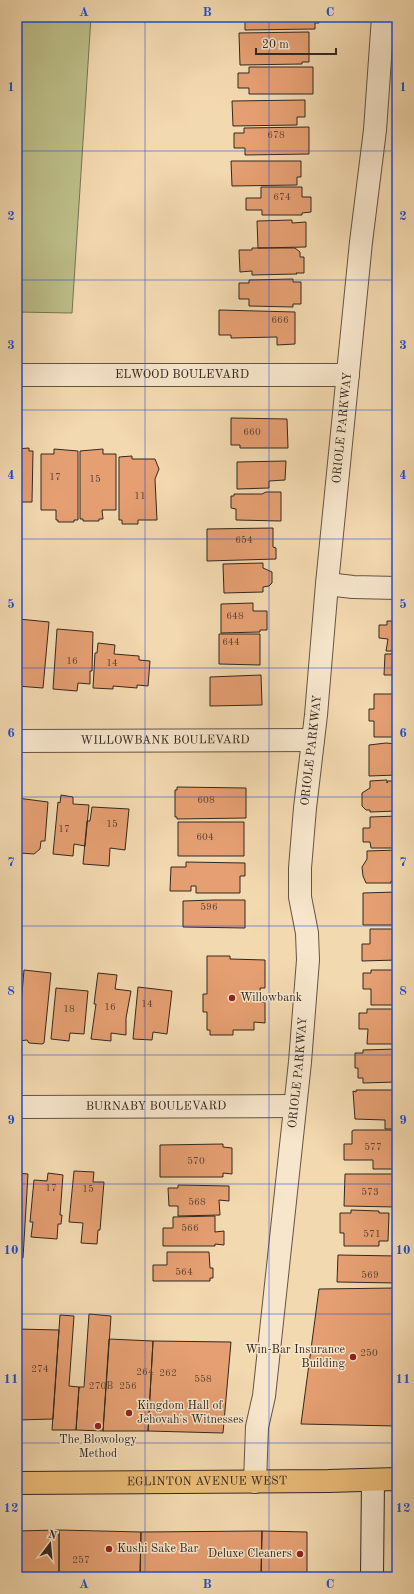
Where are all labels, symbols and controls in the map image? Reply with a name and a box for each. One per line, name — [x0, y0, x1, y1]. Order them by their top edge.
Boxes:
text: A — [79, 6, 89, 19]
text: B — [202, 6, 212, 19]
text: C — [326, 6, 334, 19]
scale bar — [256, 30, 336, 56]
text: 20 m — [262, 39, 289, 51]
text: 1 — [7, 81, 15, 94]
text: 1 — [399, 81, 407, 94]
house number: 678 — [267, 130, 285, 140]
house number: 674 — [273, 192, 291, 202]
text: 2 — [7, 210, 15, 223]
text: 2 — [399, 210, 407, 223]
house number: 666 — [271, 315, 289, 325]
text: 3 — [7, 339, 15, 352]
text: 3 — [399, 339, 407, 352]
street label: ELWOOD BOULEVARD — [115, 369, 249, 381]
street label: ORIOLE PARKWAY — [331, 371, 354, 484]
house number: 660 — [243, 427, 261, 437]
text: 4 — [7, 469, 15, 482]
text: 4 — [399, 469, 407, 482]
house number: 17 — [49, 472, 61, 482]
house number: 15 — [89, 474, 101, 484]
house number: 11 — [134, 491, 146, 501]
house number: 654 — [235, 535, 253, 545]
text: 5 — [7, 598, 15, 611]
text: 5 — [399, 598, 407, 611]
house number: 648 — [226, 611, 244, 621]
house number: 644 — [222, 637, 240, 647]
house number: 16 — [66, 656, 78, 666]
house number: 14 — [106, 658, 118, 668]
street label: ORIOLE PARKWAY — [299, 694, 324, 806]
text: 6 — [7, 727, 15, 740]
text: 6 — [399, 727, 407, 740]
street label: WILLOWBANK BOULEVARD — [80, 734, 250, 747]
house number: 608 — [197, 795, 215, 805]
house number: 15 — [106, 819, 118, 829]
house number: 17 — [58, 824, 70, 834]
house number: 604 — [196, 832, 214, 842]
text: 7 — [7, 856, 15, 869]
text: 7 — [399, 856, 407, 869]
house number: 596 — [200, 902, 218, 912]
text: 8 — [7, 985, 15, 998]
text: 8 — [399, 985, 407, 998]
place label: Willowbank — [240, 992, 302, 1004]
marker: Willowbank — [227, 993, 237, 1003]
house number: 14 — [141, 999, 153, 1009]
house number: 16 — [104, 1002, 116, 1012]
house number: 18 — [63, 1004, 75, 1014]
street label: ORIOLE PARKWAY — [287, 1016, 310, 1129]
street label: BURNABY BOULEVARD — [86, 1100, 226, 1113]
text: 9 — [7, 1114, 15, 1127]
text: 9 — [399, 1114, 407, 1127]
house number: 577 — [364, 1142, 382, 1152]
house number: 570 — [187, 1156, 205, 1166]
house number: 17 — [45, 1183, 57, 1193]
house number: 15 — [82, 1184, 94, 1194]
house number: 573 — [361, 1187, 379, 1197]
house number: 568 — [188, 1197, 206, 1207]
house number: 566 — [181, 1223, 199, 1233]
house number: 571 — [363, 1229, 381, 1239]
text: 10 — [3, 1244, 19, 1257]
text: 10 — [395, 1244, 411, 1257]
house number: 564 — [175, 1267, 193, 1277]
house number: 569 — [361, 1270, 379, 1280]
place label: Win-Bar Insurance Building — [245, 1344, 346, 1370]
house number: 250 — [360, 1348, 378, 1358]
marker: Win-Bar Insurance Building — [348, 1352, 358, 1362]
house number: 274 — [31, 1364, 49, 1374]
house number: 264 — [136, 1367, 154, 1377]
house number: 262 — [159, 1368, 177, 1378]
text: 11 — [3, 1373, 19, 1386]
text: 11 — [395, 1373, 411, 1386]
house number: 558 — [194, 1374, 212, 1384]
house number: 270B — [89, 1381, 113, 1391]
house number: 256 — [119, 1381, 137, 1391]
place label: Kingdom Hall of Jehovah's Witnesses — [137, 1400, 244, 1426]
marker: Kingdom Hall of Jehovah's Witnesses — [124, 1408, 134, 1418]
marker: The Blowology Method — [93, 1421, 103, 1431]
place label: The Blowology Method — [59, 1434, 138, 1460]
street label: EGLINTON AVENUE WEST — [127, 1475, 287, 1488]
text: 12 — [3, 1502, 19, 1515]
text: 12 — [395, 1502, 411, 1515]
north arrow — [30, 1524, 70, 1564]
text: N — [47, 1529, 58, 1542]
place label: Kushi Sake Bar — [117, 1543, 199, 1555]
marker: Kushi Sake Bar — [104, 1544, 114, 1554]
place label: Deluxe Cleaners — [208, 1548, 292, 1560]
marker: Deluxe Cleaners — [295, 1549, 305, 1559]
house number: 257 — [72, 1555, 90, 1565]
text: A — [79, 1578, 89, 1591]
text: B — [202, 1578, 212, 1591]
text: C — [326, 1578, 334, 1591]

